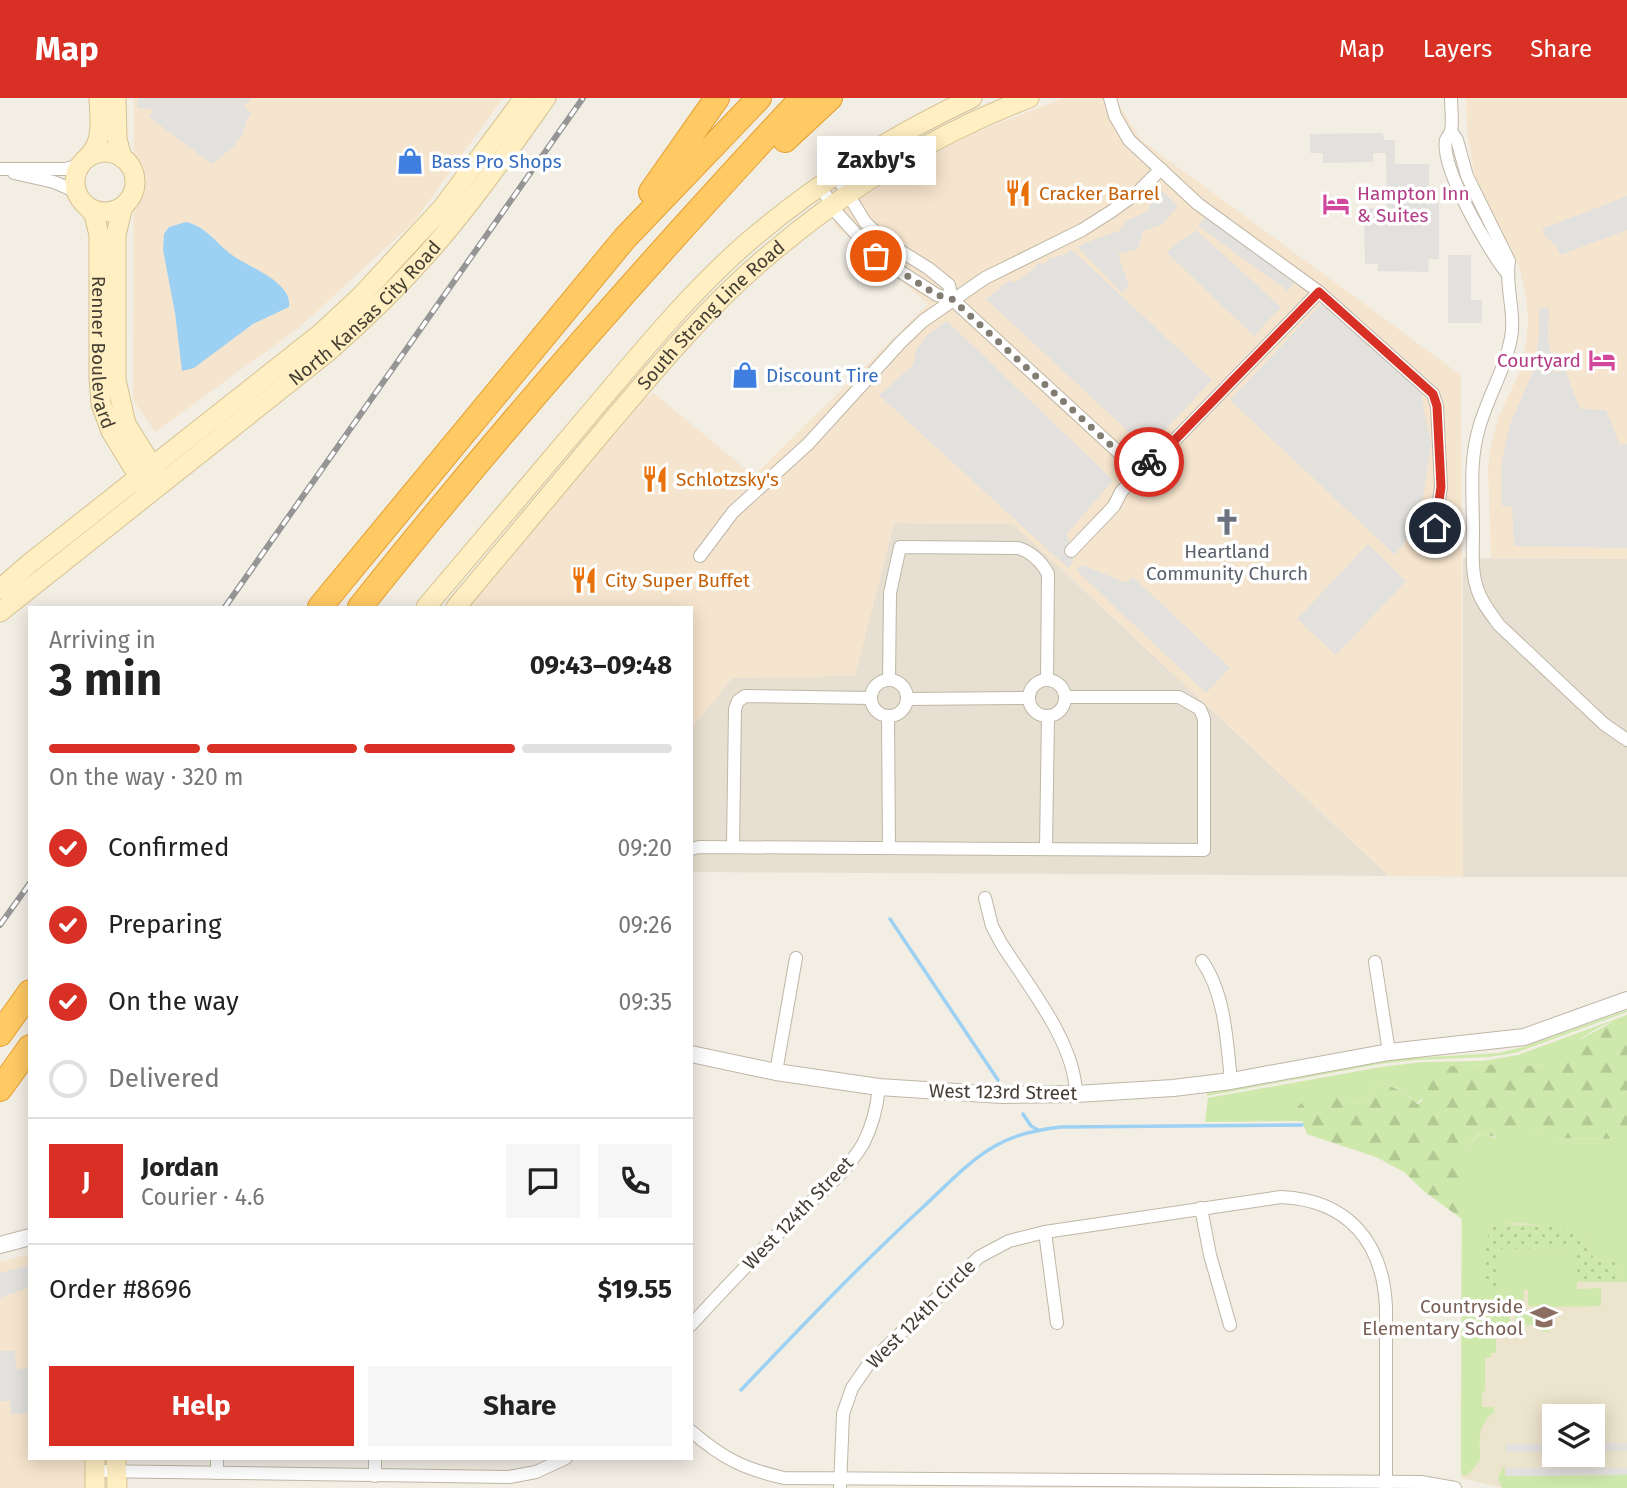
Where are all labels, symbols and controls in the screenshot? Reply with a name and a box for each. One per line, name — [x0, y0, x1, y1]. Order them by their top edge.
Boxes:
text: Map — [35, 29, 99, 69]
text: Map — [1339, 35, 1385, 63]
text: Layers — [1423, 35, 1492, 63]
text: Share — [1530, 35, 1592, 63]
callout: Zaxby's — [816, 137, 936, 186]
shop icon: Bass Pro Shops — [395, 146, 425, 176]
text: Zaxby's — [837, 146, 916, 174]
place label: Bass Pro Shops — [431, 150, 562, 173]
restaurant icon: Cracker Barrel — [1003, 178, 1033, 208]
place label: Cracker Barrel — [1039, 182, 1160, 205]
place label: Hampton Inn & Suites — [1357, 182, 1470, 227]
hotel icon: Hampton Inn & Suites — [1321, 189, 1351, 219]
pin — [846, 226, 906, 286]
street label: South Strang Line Road — [632, 235, 789, 394]
street label: North Kansas City Road — [284, 236, 445, 390]
icon: bag — [857, 237, 895, 275]
street label: Renner Boulevard — [87, 276, 121, 432]
hotel icon: Courtyard — [1587, 345, 1617, 375]
place label: Courtyard — [1497, 349, 1581, 372]
shop icon: Discount Tire — [730, 360, 760, 390]
place label: Discount Tire — [766, 364, 879, 387]
courier — [1114, 427, 1184, 497]
icon: bike — [1130, 443, 1168, 481]
restaurant icon: Schlotzsky's — [640, 464, 670, 494]
place label: Schlotzsky's — [676, 468, 779, 491]
pin — [1405, 498, 1465, 558]
church icon: Heartland Community Church — [1212, 507, 1242, 537]
icon: home — [1416, 509, 1454, 547]
place label: Heartland Community Church — [1146, 540, 1308, 585]
restaurant icon: City Super Buffet — [569, 565, 599, 595]
place label: City Super Buffet — [605, 569, 750, 592]
text: Arriving in — [49, 626, 156, 654]
text: 09:43–09:48 — [530, 650, 672, 681]
text: 3 min — [49, 652, 162, 707]
text: On the way · 320 m — [49, 763, 244, 791]
icon: check — [49, 829, 87, 867]
text: Confirmed — [108, 832, 229, 863]
text: 09:20 — [618, 834, 672, 862]
icon: check — [49, 906, 87, 944]
text: Preparing — [108, 909, 221, 940]
text: 09:26 — [618, 911, 672, 939]
icon: check — [49, 983, 87, 1021]
text: On the way — [108, 986, 239, 1017]
text: 09:35 — [619, 988, 672, 1016]
text: Delivered — [108, 1063, 220, 1094]
street label: West 123rd Street — [929, 1079, 1078, 1105]
button: chat — [506, 1144, 580, 1218]
button: phone — [598, 1144, 672, 1218]
text: Jordan — [141, 1152, 219, 1183]
street label: West 124th Street — [738, 1152, 858, 1274]
text: J — [82, 1166, 90, 1197]
text: Courier · 4.6 — [141, 1183, 265, 1211]
street label: West 124th Circle — [862, 1255, 980, 1373]
text: Order #8696 — [49, 1274, 192, 1305]
text: $19.55 — [598, 1274, 672, 1305]
place label: Countryside Elementary School — [1362, 1295, 1523, 1340]
school or university icon: Countryside Elementary School — [1529, 1302, 1559, 1332]
button: Help — [49, 1366, 354, 1446]
button: Share — [368, 1366, 672, 1446]
map controls — [1542, 1404, 1605, 1467]
button: layers — [1542, 1404, 1605, 1467]

